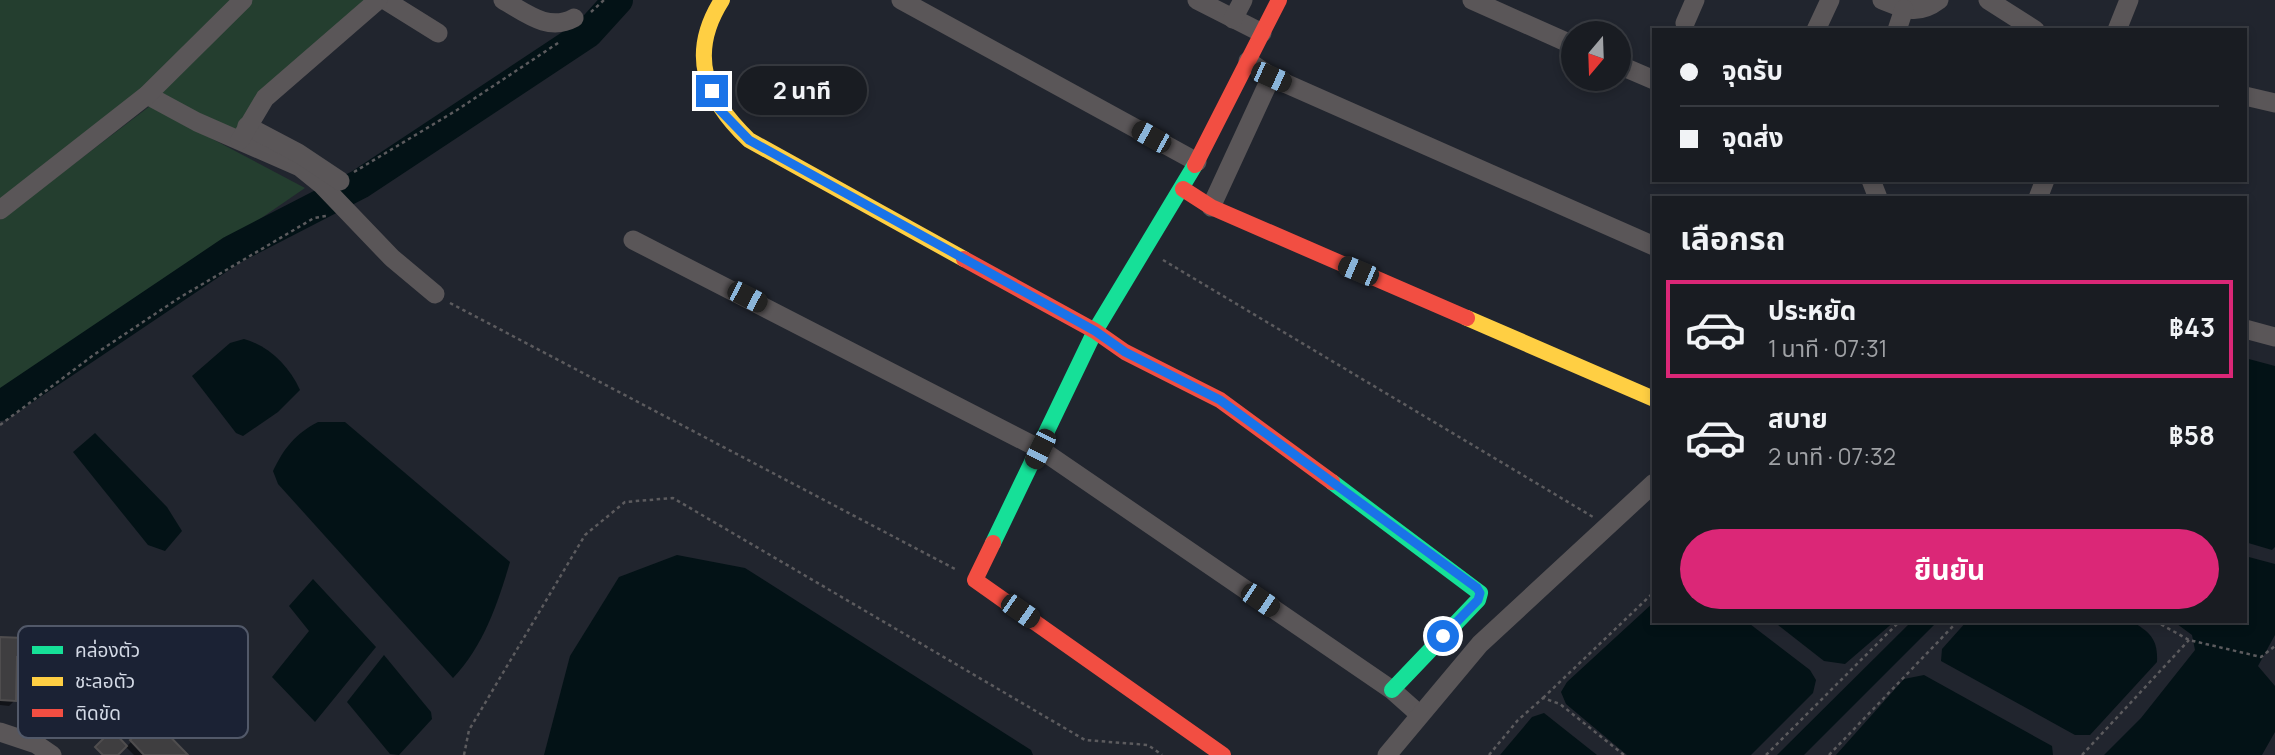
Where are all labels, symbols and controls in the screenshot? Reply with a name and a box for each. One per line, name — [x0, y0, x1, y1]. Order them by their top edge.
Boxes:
north arrow — [1561, 21, 1631, 91]
map controls — [1561, 21, 1631, 91]
text: จุดรับ — [1722, 52, 1783, 88]
car — [1248, 59, 1295, 95]
callout: 2 นาที — [736, 66, 866, 116]
text: 2 นาที — [773, 74, 831, 106]
route end — [696, 75, 728, 107]
car — [1128, 118, 1175, 156]
text: จุดส่ง — [1722, 119, 1784, 155]
text: เลือกรถ — [1680, 216, 1785, 260]
car — [1335, 253, 1382, 289]
car — [724, 278, 771, 316]
text: ประหยัด — [1768, 292, 1856, 328]
icon: car — [1684, 298, 1747, 361]
text: ฿43 — [2169, 309, 2215, 345]
text: 1 นาที · 07:31 — [1768, 332, 1888, 364]
text: สบาย — [1768, 400, 1828, 436]
icon: car — [1684, 406, 1747, 469]
text: ฿58 — [2169, 417, 2215, 453]
car — [1022, 426, 1059, 472]
text: 2 นาที · 07:32 — [1768, 440, 1896, 472]
button: ยืนยัน — [1680, 529, 2219, 609]
car — [1237, 580, 1284, 620]
car — [997, 590, 1044, 632]
route start — [1427, 620, 1459, 652]
legend — [18, 626, 248, 738]
text: คล่องตัว — [75, 637, 140, 663]
text: ชะลอตัว — [75, 668, 135, 694]
text: ติดขัด — [75, 700, 121, 726]

